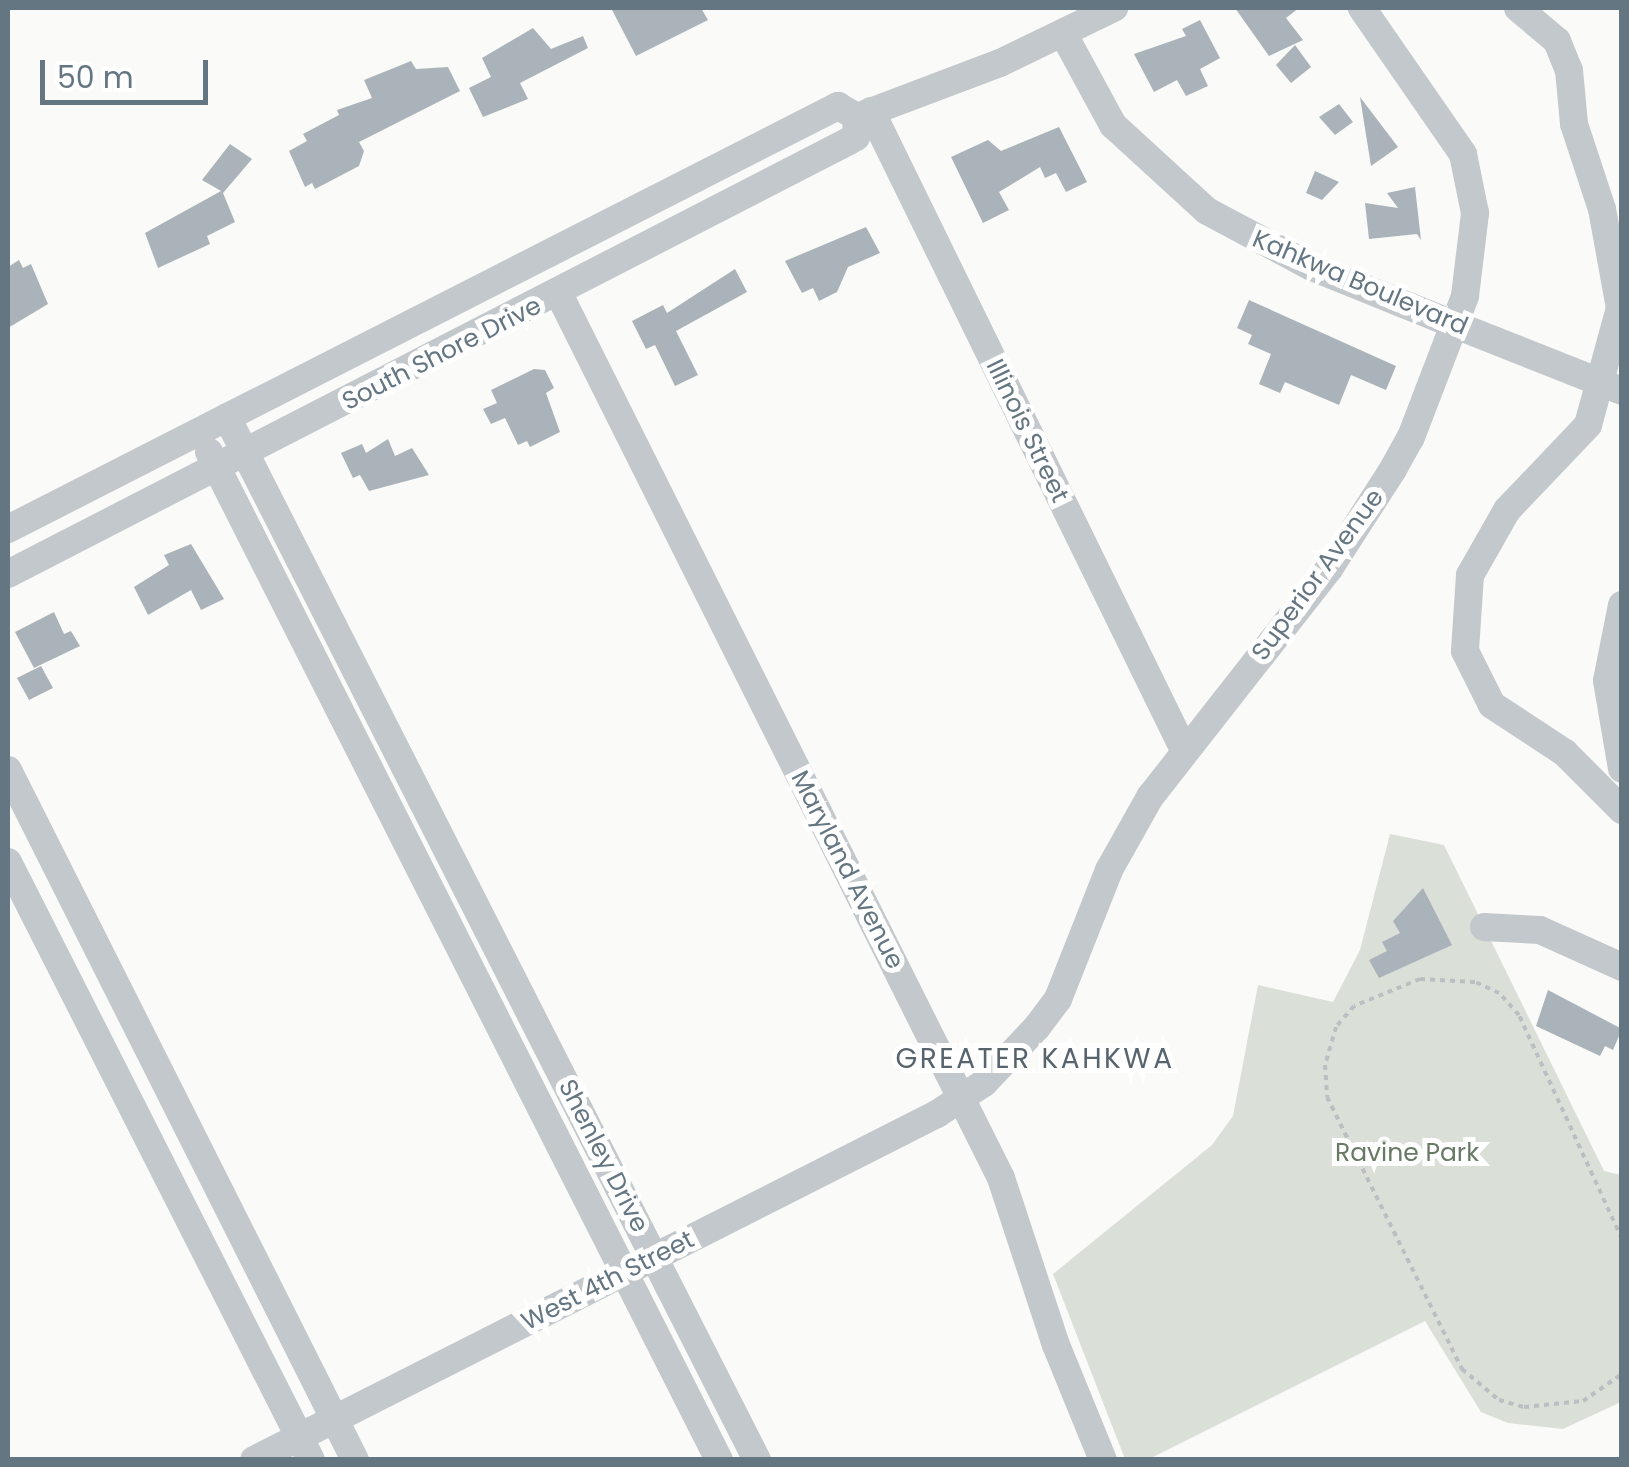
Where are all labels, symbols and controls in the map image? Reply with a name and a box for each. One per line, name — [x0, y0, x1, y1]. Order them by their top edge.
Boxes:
scale bar — [45, 40, 212, 102]
text: 50 m — [57, 56, 134, 99]
street label: Kahkwa Boulevard — [1248, 224, 1472, 342]
street label: South Shore Drive — [337, 291, 547, 417]
street label: Illinois Street — [979, 354, 1075, 508]
street label: Superior Avenue — [1246, 483, 1390, 667]
street label: Maryland Avenue — [784, 766, 910, 974]
district label: GREATER KAHKWA — [895, 1042, 1175, 1076]
street label: Shenley Drive — [552, 1075, 654, 1237]
park label: Ravine Park — [1335, 1138, 1479, 1168]
street label: West 4th Street — [517, 1225, 699, 1337]

